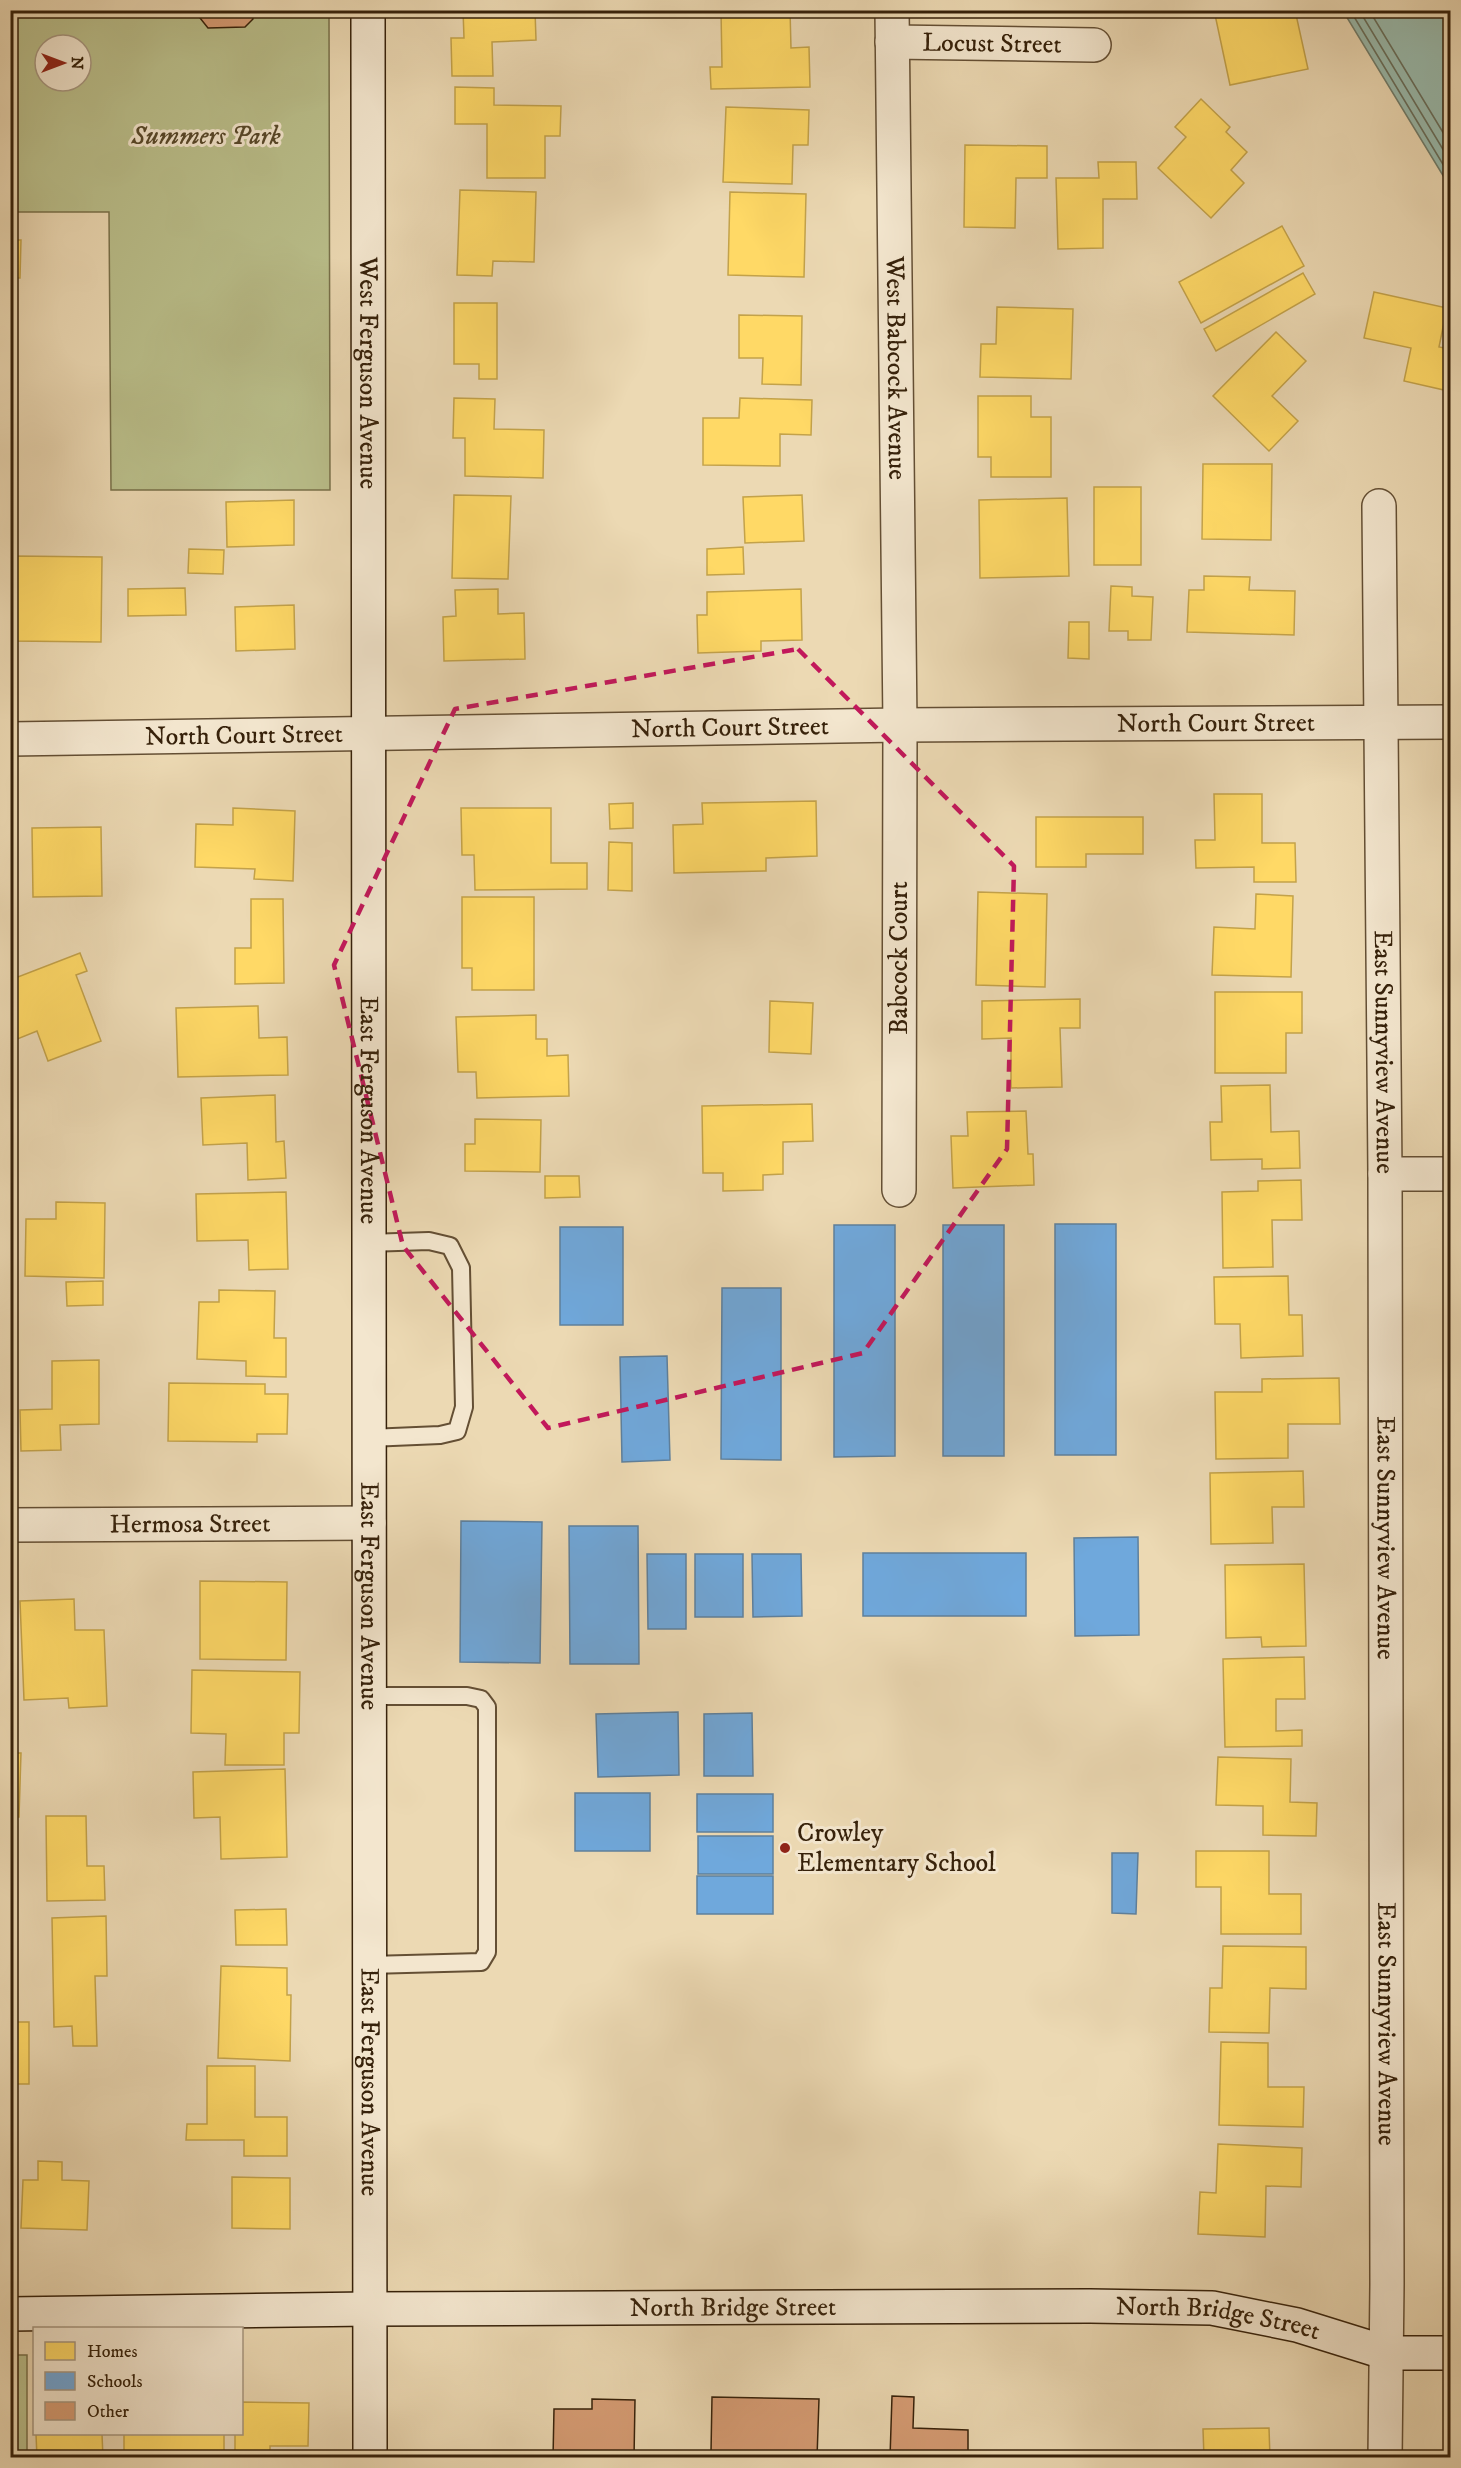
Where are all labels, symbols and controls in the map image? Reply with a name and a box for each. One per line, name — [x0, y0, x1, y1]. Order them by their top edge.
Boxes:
street label: Locust Street — [922, 26, 1062, 61]
north arrow — [33, 33, 93, 93]
text: N — [67, 56, 87, 70]
park label: Summers Park — [130, 120, 281, 153]
street label: West Babcock Avenue — [878, 255, 914, 480]
street label: West Ferguson Avenue — [352, 256, 385, 489]
street label: North Court Street — [1117, 706, 1315, 740]
street label: North Court Street — [631, 710, 829, 746]
street label: North Court Street — [145, 717, 343, 753]
street label: Babcock Court — [883, 881, 916, 1035]
street label: East Sunnyview Avenue — [1366, 930, 1401, 1174]
street label: East Ferguson Avenue — [352, 996, 385, 1224]
street label: East Sunnyview Avenue — [1369, 1416, 1402, 1660]
street label: East Ferguson Avenue — [353, 1482, 386, 1710]
street label: Hermosa Street — [109, 1507, 271, 1541]
place label: Crowley Elementary School — [797, 1817, 996, 1880]
marker: Crowley Elementary School — [778, 1841, 792, 1855]
street label: East Sunnyview Avenue — [1370, 1902, 1403, 2146]
street label: East Ferguson Avenue — [353, 1968, 386, 2196]
street label: North Bridge Street — [1115, 2290, 1325, 2348]
street label: North Bridge Street — [629, 2291, 836, 2324]
legend — [33, 2327, 243, 2435]
text: Homes — [87, 2341, 138, 2363]
text: Schools — [87, 2371, 142, 2393]
text: Other — [87, 2401, 129, 2423]

